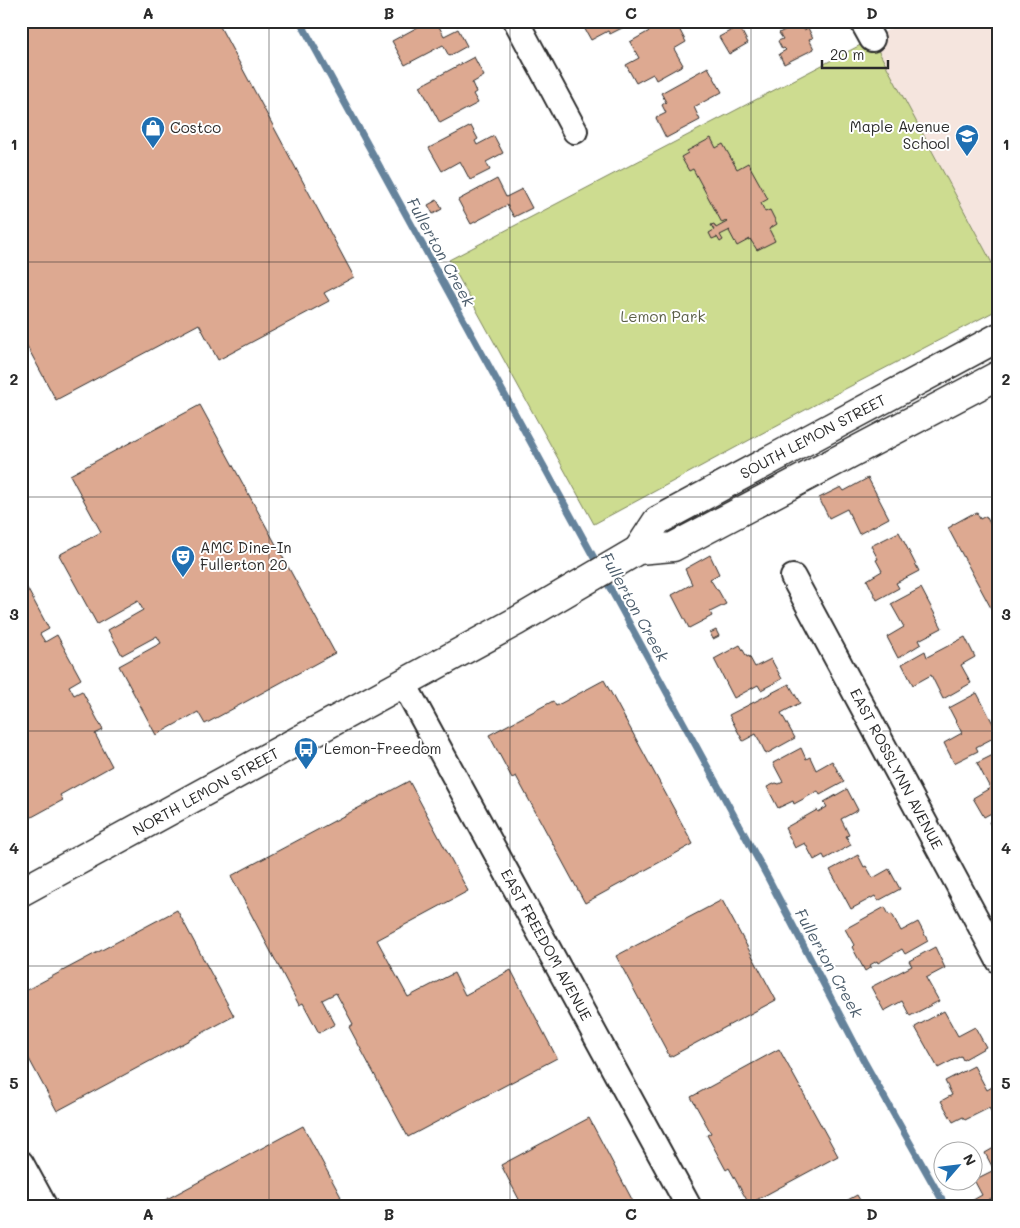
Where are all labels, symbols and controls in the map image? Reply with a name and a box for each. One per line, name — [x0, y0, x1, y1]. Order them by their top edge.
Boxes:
text: A — [142, 2, 154, 23]
text: B — [384, 2, 394, 23]
text: C — [625, 2, 637, 23]
text: D — [866, 2, 878, 23]
scale bar — [822, 38, 889, 70]
text: 20 m — [830, 44, 864, 64]
shop icon: Costco — [140, 115, 166, 149]
place label: Maple Avenue School — [850, 116, 950, 153]
place label: Costco — [170, 117, 221, 137]
school or university icon: Maple Avenue School — [954, 123, 980, 157]
text: 1 — [10, 133, 18, 154]
text: 1 — [1002, 133, 1010, 154]
water label: Fullerton Creek — [403, 193, 480, 311]
park label: Lemon Park — [620, 306, 706, 326]
text: 2 — [10, 368, 19, 389]
text: 2 — [1002, 368, 1011, 389]
street label: SOUTH LEMON STREET — [736, 389, 889, 483]
place label: AMC Dine-In Fullerton 20 — [200, 537, 292, 574]
theatre icon: AMC Dine-In Fullerton 20 — [170, 544, 196, 578]
water label: Fullerton Creek — [597, 548, 674, 666]
text: 3 — [9, 603, 19, 624]
text: 3 — [1001, 603, 1011, 624]
street label: EAST ROSSLYNN AVENUE — [846, 685, 948, 853]
bus stop icon: Lemon-Freedom — [293, 736, 319, 770]
place label: Lemon-Freedom — [324, 738, 442, 758]
street label: NORTH LEMON STREET — [129, 742, 282, 840]
text: 4 — [9, 837, 19, 858]
text: 4 — [1001, 837, 1011, 858]
street label: EAST FREEDOM AVENUE — [497, 865, 597, 1024]
water label: Fullerton Creek — [791, 904, 868, 1022]
text: 5 — [9, 1072, 19, 1093]
text: 5 — [1001, 1072, 1011, 1093]
north arrow — [932, 1140, 982, 1190]
text: N — [959, 1151, 981, 1169]
text: A — [142, 1203, 154, 1224]
text: B — [384, 1203, 394, 1224]
text: C — [625, 1203, 637, 1224]
text: D — [866, 1203, 878, 1224]

